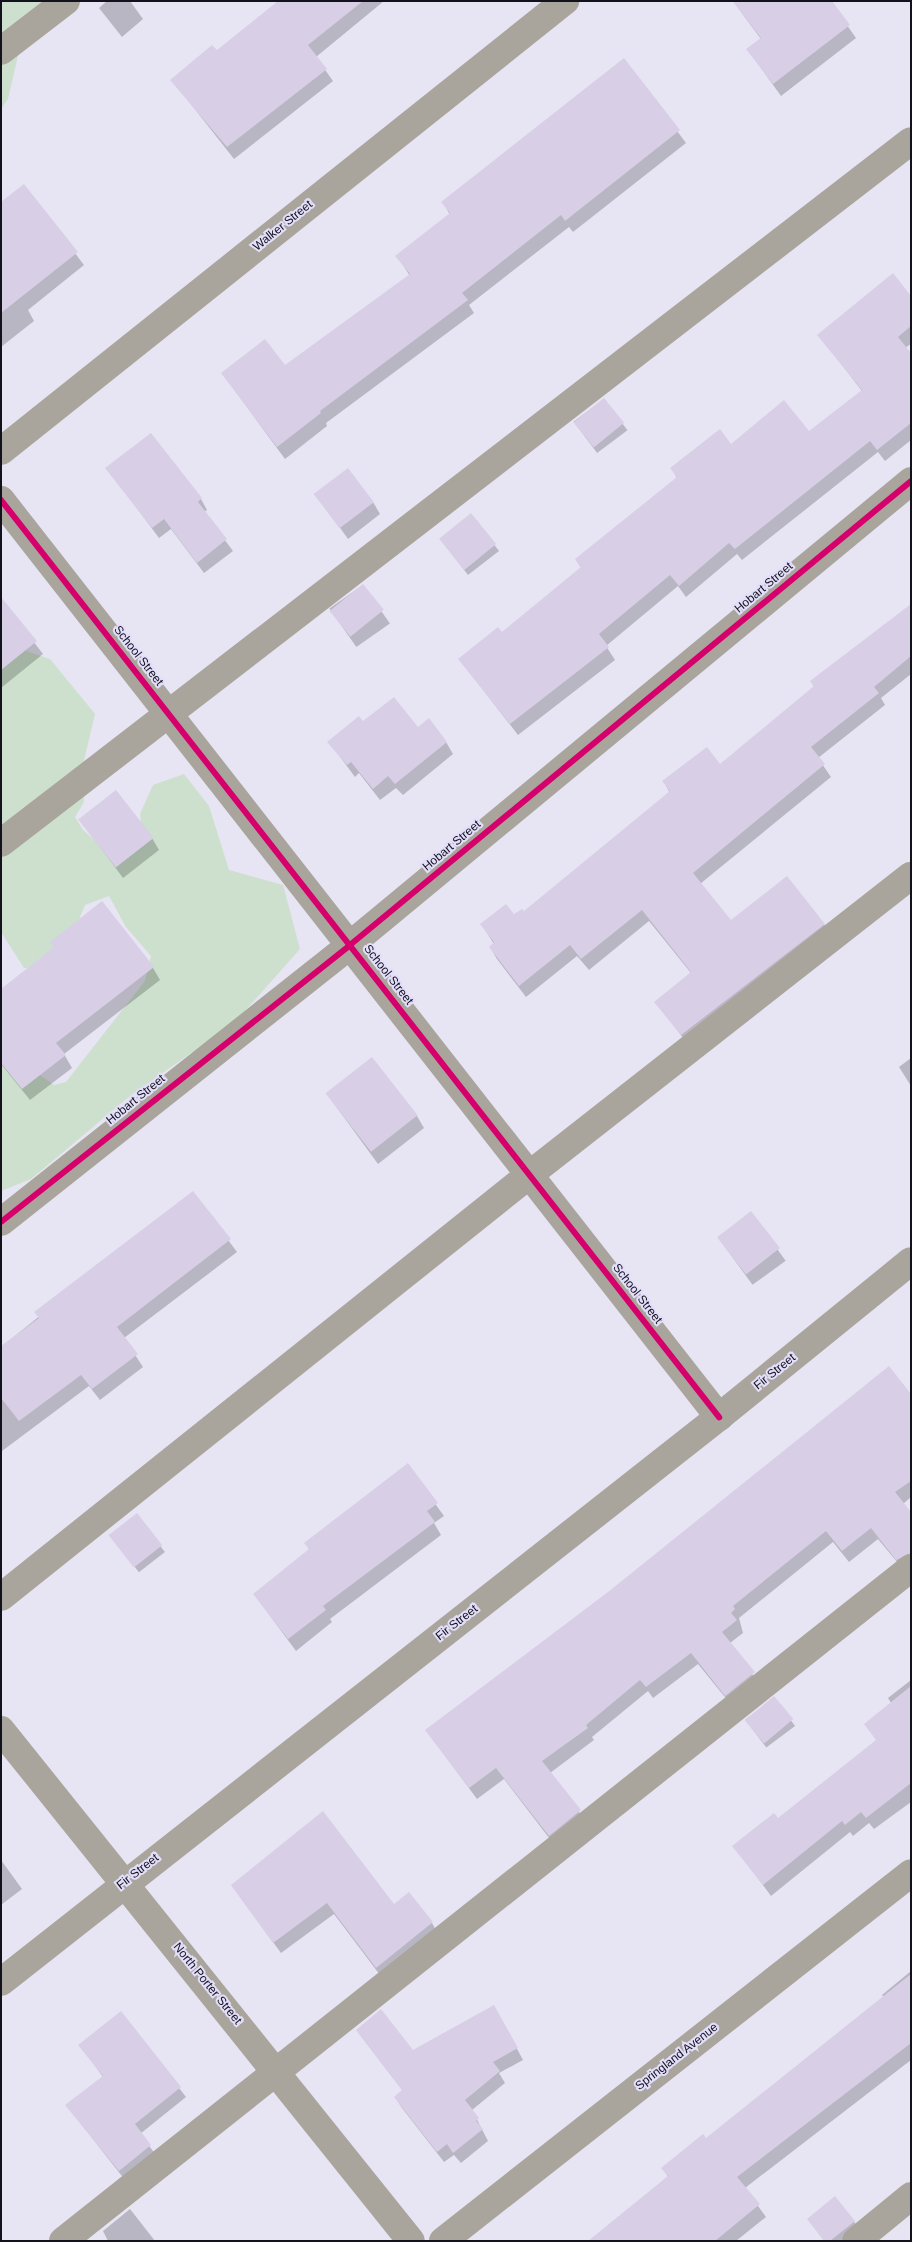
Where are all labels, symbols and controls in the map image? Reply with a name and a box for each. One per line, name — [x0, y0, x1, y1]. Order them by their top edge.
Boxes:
street label: Walker Street — [250, 198, 316, 254]
street label: Hobart Street — [732, 560, 796, 616]
street label: School Street — [110, 623, 166, 689]
street label: Hobart Street — [420, 818, 484, 874]
street label: School Street — [360, 942, 416, 1008]
street label: Hobart Street — [104, 1072, 168, 1128]
street label: School Street — [609, 1261, 665, 1327]
street label: Fir Street — [751, 1351, 799, 1393]
street label: Fir Street — [433, 1602, 481, 1644]
street label: Fir Street — [114, 1851, 162, 1893]
street label: North Porter Street — [170, 1940, 244, 2028]
street label: Springland Avenue — [633, 2020, 721, 2094]

